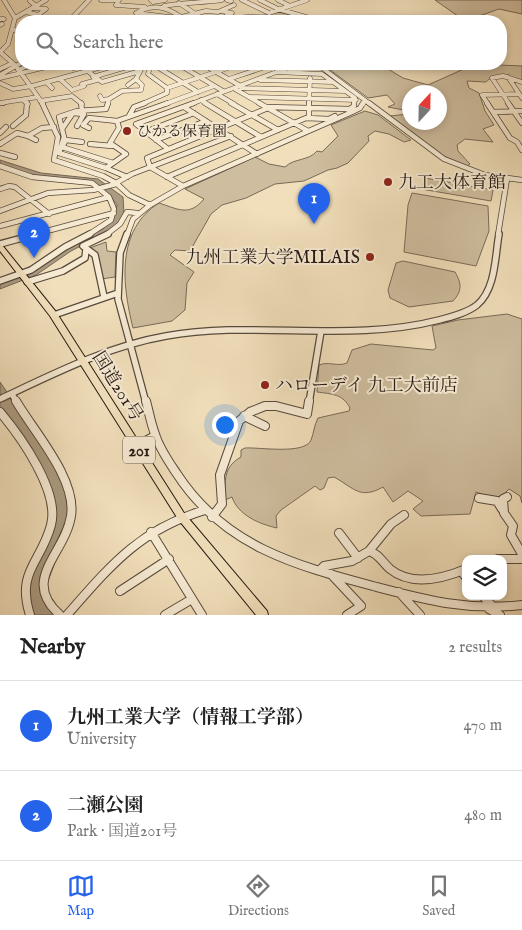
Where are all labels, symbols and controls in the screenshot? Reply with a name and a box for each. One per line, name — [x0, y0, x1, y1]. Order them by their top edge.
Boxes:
search box — [15, 15, 507, 70]
icon: search — [33, 29, 61, 57]
text: Search here — [73, 31, 164, 55]
north arrow — [402, 85, 447, 130]
place label: ひかる保育園 — [137, 122, 227, 141]
marker: ひかる保育園 — [121, 125, 133, 137]
place label: 九工大体育館 — [398, 172, 506, 195]
marker: 九工大体育館 — [382, 176, 394, 188]
pin: 1 — [298, 183, 330, 224]
pin: 2 — [18, 217, 50, 258]
place label: 九州工業大学MILAIS — [185, 247, 360, 270]
marker: 九州工業大学MILAIS — [364, 251, 376, 263]
street label: 国道201号 — [86, 348, 147, 426]
place label: ハローデイ 九工大前店 — [275, 375, 458, 398]
marker: ハローデイ 九工大前店 — [259, 379, 271, 391]
your location — [212, 412, 238, 438]
road number: 201 — [123, 436, 155, 464]
map controls — [462, 555, 507, 600]
button: layers — [462, 555, 507, 600]
text: Nearby — [20, 634, 85, 661]
text: 2 results — [448, 638, 502, 658]
text: 九州工業大学（情報工学部） — [67, 706, 314, 730]
text: 1 — [33, 716, 39, 736]
text: 470 m — [463, 716, 502, 736]
text: University — [67, 730, 136, 750]
text: 二瀬公園 — [67, 794, 143, 818]
text: 2 — [32, 806, 40, 826]
text: 480 m — [464, 806, 502, 826]
text: Park · 国道201号 — [67, 822, 177, 842]
tab: Map — [67, 872, 95, 920]
tab: Directions — [228, 872, 289, 920]
tab: Saved — [422, 872, 455, 920]

